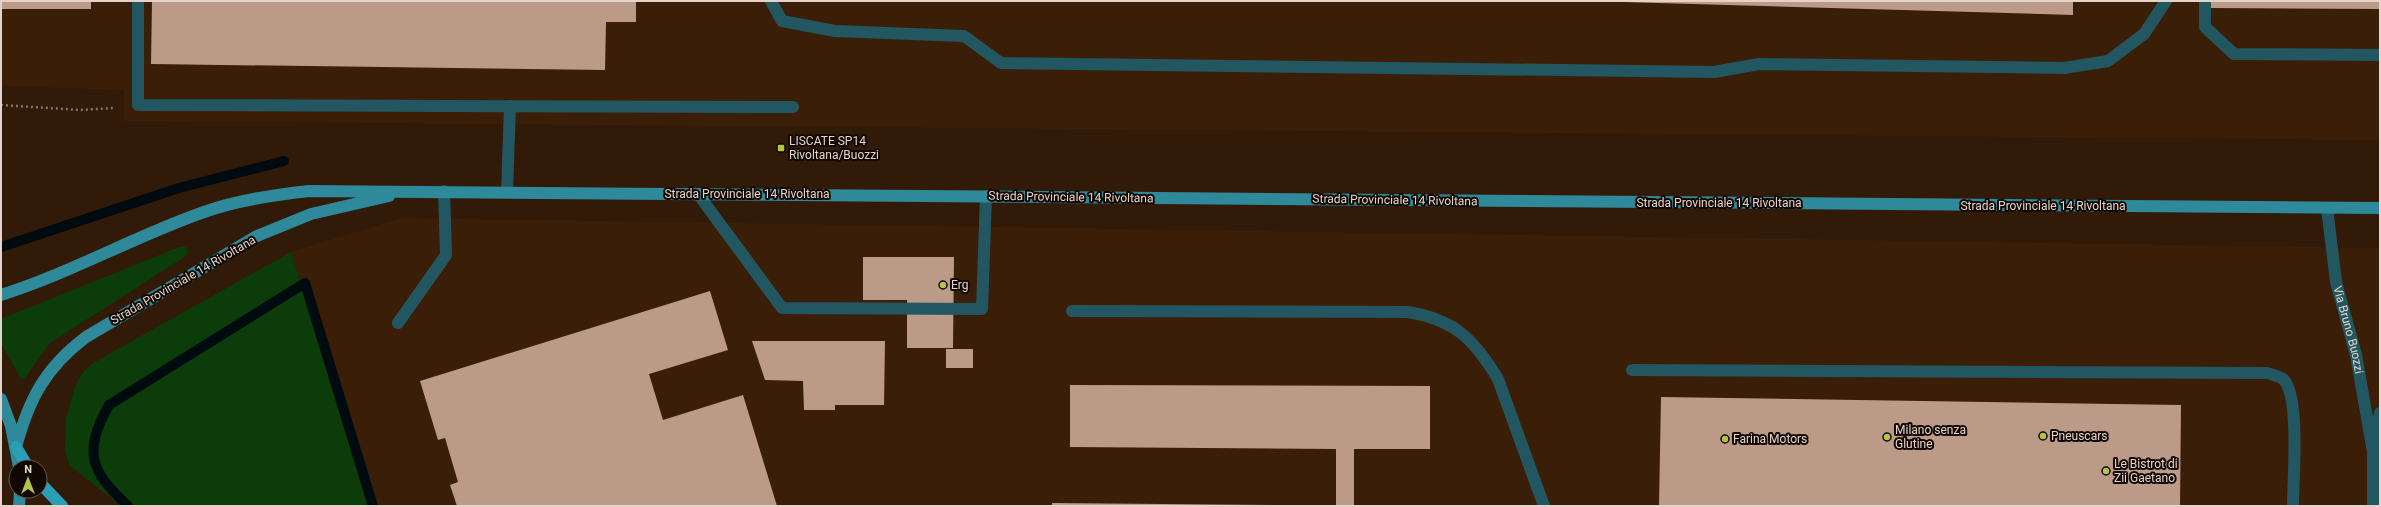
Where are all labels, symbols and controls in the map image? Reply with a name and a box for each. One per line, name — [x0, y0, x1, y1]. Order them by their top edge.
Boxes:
place label: LISCATE SP14 Rivoltana/Buozzi — [789, 134, 879, 162]
marker: LISCATE SP14 Rivoltana/Buozzi — [776, 143, 786, 153]
street label: Strada Provinciale 14 Rivoltana — [664, 187, 830, 201]
street label: Strada Provinciale 14 Rivoltana — [988, 189, 1154, 205]
street label: Strada Provinciale 14 Rivoltana — [1312, 192, 1478, 208]
street label: Strada Provinciale 14 Rivoltana — [1636, 196, 1802, 210]
street label: Strada Provinciale 14 Rivoltana — [1960, 199, 2126, 213]
street label: Strada Provinciale 14 Rivoltana — [108, 233, 258, 327]
place label: Erg — [951, 278, 969, 292]
marker: Erg — [938, 280, 948, 290]
street label: Via Bruno Buozzi — [2330, 284, 2366, 375]
place label: Milano senza Glutine — [1895, 423, 1966, 451]
place label: Pneuscars — [2051, 429, 2107, 443]
marker: Pneuscars — [2038, 431, 2048, 441]
place label: Farina Motors — [1733, 432, 1807, 446]
marker: Milano senza Glutine — [1882, 432, 1892, 442]
marker: Farina Motors — [1720, 434, 1730, 444]
place label: Le Bistrot di Zii Gaetano — [2114, 457, 2178, 485]
north arrow — [8, 459, 48, 499]
text: N — [24, 463, 32, 476]
marker: Le Bistrot di Zii Gaetano — [2101, 466, 2111, 476]

